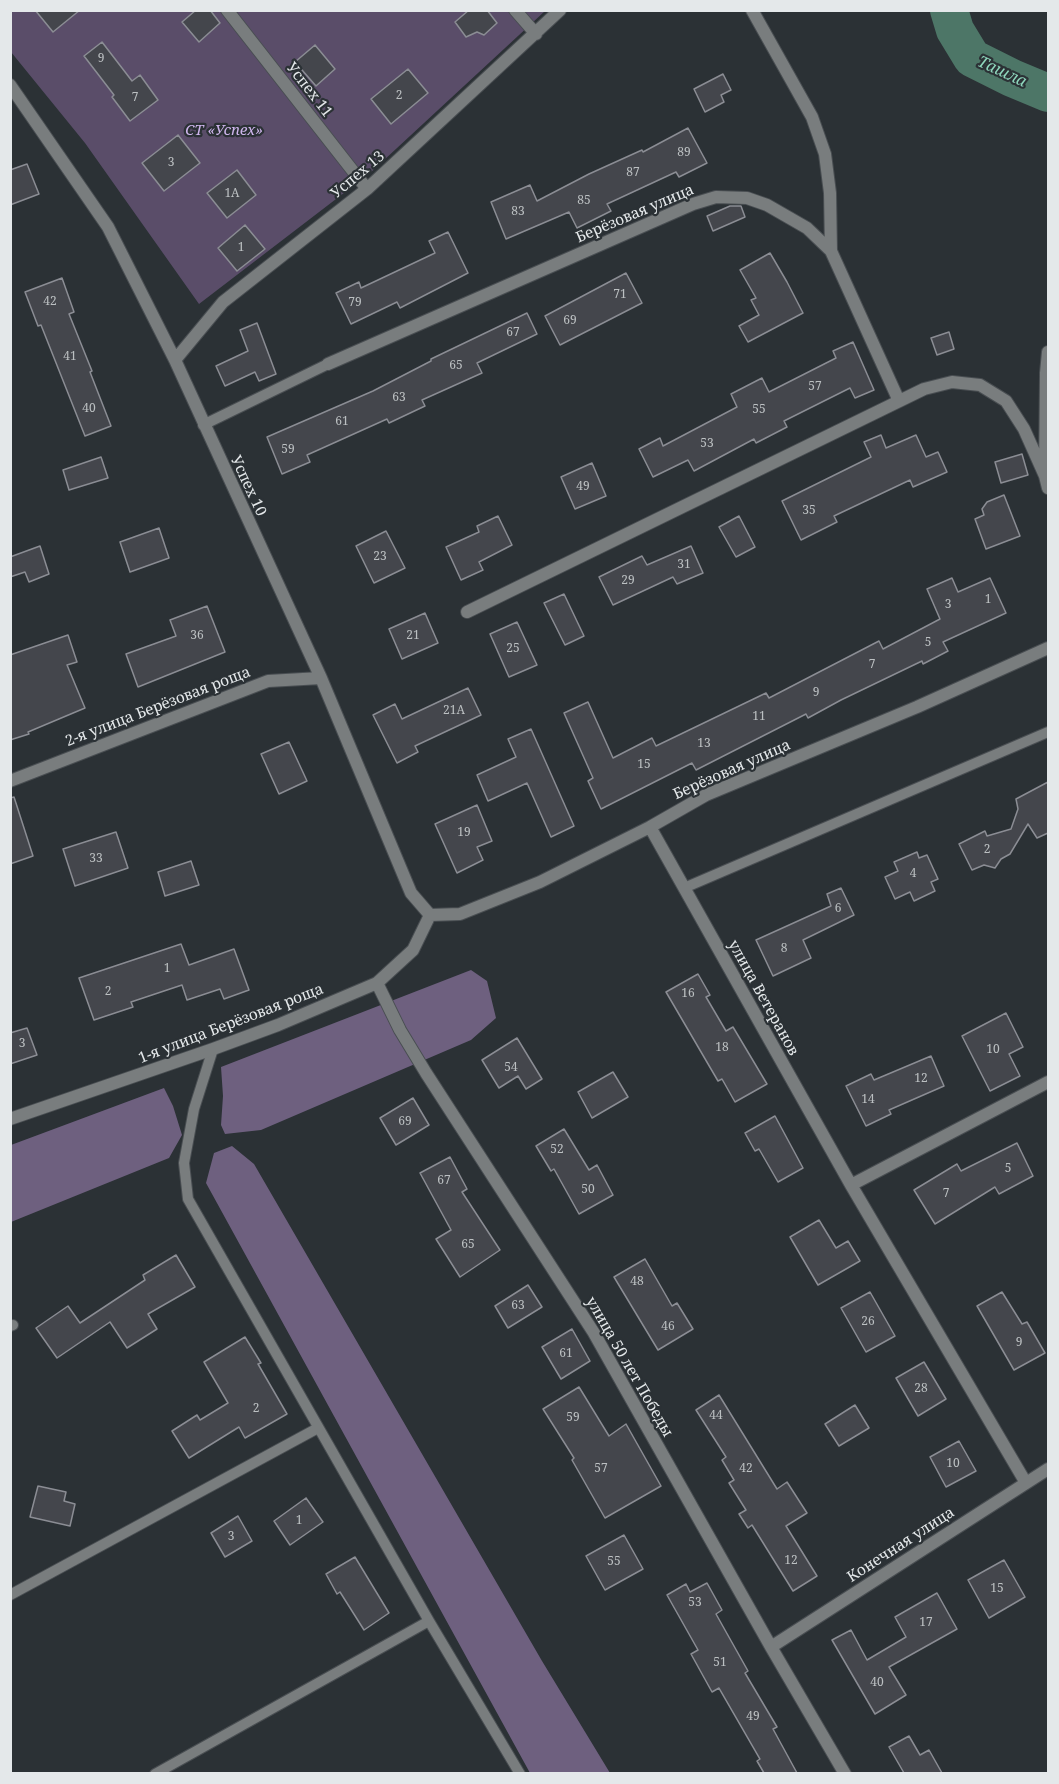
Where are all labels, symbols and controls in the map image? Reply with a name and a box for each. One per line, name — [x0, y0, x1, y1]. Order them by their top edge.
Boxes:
house number: 9 — [98, 52, 104, 66]
water label: Ташла — [974, 52, 1030, 92]
street label: Успех 11 — [282, 59, 336, 121]
house number: 2 — [396, 89, 402, 103]
house number: 7 — [132, 91, 138, 105]
park label: СТ «Успех» — [185, 122, 263, 140]
house number: 89 — [677, 146, 691, 160]
street label: Успех 13 — [328, 147, 388, 203]
house number: 3 — [168, 156, 174, 170]
house number: 87 — [626, 166, 640, 180]
street label: Берёзовая улица — [573, 181, 697, 247]
house number: 1А — [224, 187, 240, 201]
house number: 85 — [577, 194, 591, 208]
house number: 83 — [511, 205, 525, 219]
house number: 1 — [238, 241, 244, 255]
house number: 71 — [613, 288, 627, 302]
house number: 42 — [43, 295, 57, 309]
house number: 79 — [348, 296, 362, 310]
house number: 69 — [563, 314, 577, 328]
house number: 67 — [506, 326, 520, 340]
house number: 41 — [63, 350, 77, 364]
house number: 65 — [449, 359, 463, 373]
house number: 57 — [808, 380, 822, 394]
house number: 63 — [392, 391, 406, 405]
house number: 40 — [82, 402, 96, 416]
house number: 55 — [752, 403, 766, 417]
house number: 61 — [335, 415, 349, 429]
house number: 53 — [700, 437, 714, 451]
house number: 59 — [281, 443, 295, 457]
street label: Успех 10 — [226, 453, 270, 519]
house number: 49 — [576, 480, 590, 494]
house number: 35 — [802, 504, 816, 518]
house number: 23 — [373, 550, 387, 564]
house number: 31 — [677, 558, 691, 572]
house number: 29 — [621, 574, 635, 588]
house number: 1 — [985, 593, 991, 607]
house number: 3 — [945, 598, 951, 612]
house number: 36 — [190, 629, 204, 643]
house number: 21 — [406, 629, 420, 643]
house number: 5 — [925, 636, 931, 650]
house number: 25 — [506, 642, 520, 656]
house number: 7 — [869, 658, 875, 672]
street label: 2-я улица Берёзовая роща — [63, 663, 253, 751]
house number: 9 — [813, 686, 819, 700]
house number: 21А — [443, 704, 465, 718]
house number: 11 — [752, 710, 766, 724]
street label: Берёзовая улица — [671, 736, 793, 804]
house number: 13 — [697, 737, 711, 751]
house number: 15 — [637, 758, 651, 772]
house number: 19 — [457, 826, 471, 840]
house number: 2 — [984, 843, 990, 857]
house number: 33 — [89, 852, 103, 866]
house number: 4 — [910, 867, 916, 881]
house number: 6 — [835, 902, 841, 916]
street label: улица Ветеранов — [724, 937, 802, 1059]
house number: 8 — [781, 942, 787, 956]
house number: 1 — [164, 962, 170, 976]
street label: 1-я улица Берёзовая роща — [136, 980, 326, 1068]
house number: 2 — [105, 985, 111, 999]
house number: 16 — [681, 987, 695, 1001]
house number: 3 — [19, 1037, 25, 1051]
house number: 18 — [715, 1041, 729, 1055]
house number: 10 — [986, 1043, 1000, 1057]
house number: 54 — [504, 1061, 518, 1075]
house number: 12 — [914, 1072, 928, 1086]
house number: 14 — [861, 1093, 875, 1107]
house number: 69 — [398, 1115, 412, 1129]
house number: 52 — [550, 1143, 564, 1157]
house number: 5 — [1005, 1162, 1011, 1176]
house number: 67 — [437, 1174, 451, 1188]
house number: 50 — [581, 1183, 595, 1197]
house number: 7 — [943, 1187, 949, 1201]
house number: 65 — [461, 1238, 475, 1252]
house number: 48 — [630, 1275, 644, 1289]
street label: улица 50 лет Победы — [582, 1294, 676, 1440]
house number: 63 — [511, 1299, 525, 1313]
house number: 26 — [861, 1315, 875, 1329]
house number: 46 — [661, 1320, 675, 1334]
house number: 9 — [1016, 1336, 1022, 1350]
house number: 61 — [559, 1347, 573, 1361]
house number: 28 — [914, 1382, 928, 1396]
house number: 2 — [253, 1402, 259, 1416]
house number: 44 — [709, 1409, 723, 1423]
house number: 59 — [566, 1411, 580, 1425]
house number: 10 — [946, 1457, 960, 1471]
house number: 57 — [594, 1462, 608, 1476]
house number: 42 — [739, 1462, 753, 1476]
street label: Конечная улица — [844, 1504, 958, 1586]
house number: 1 — [296, 1514, 302, 1528]
house number: 3 — [228, 1530, 234, 1544]
house number: 12 — [784, 1554, 798, 1568]
house number: 55 — [607, 1555, 621, 1569]
house number: 15 — [990, 1582, 1004, 1596]
house number: 53 — [688, 1596, 702, 1610]
house number: 17 — [919, 1616, 933, 1630]
house number: 51 — [713, 1656, 727, 1670]
house number: 40 — [870, 1676, 884, 1690]
house number: 49 — [746, 1710, 760, 1724]

